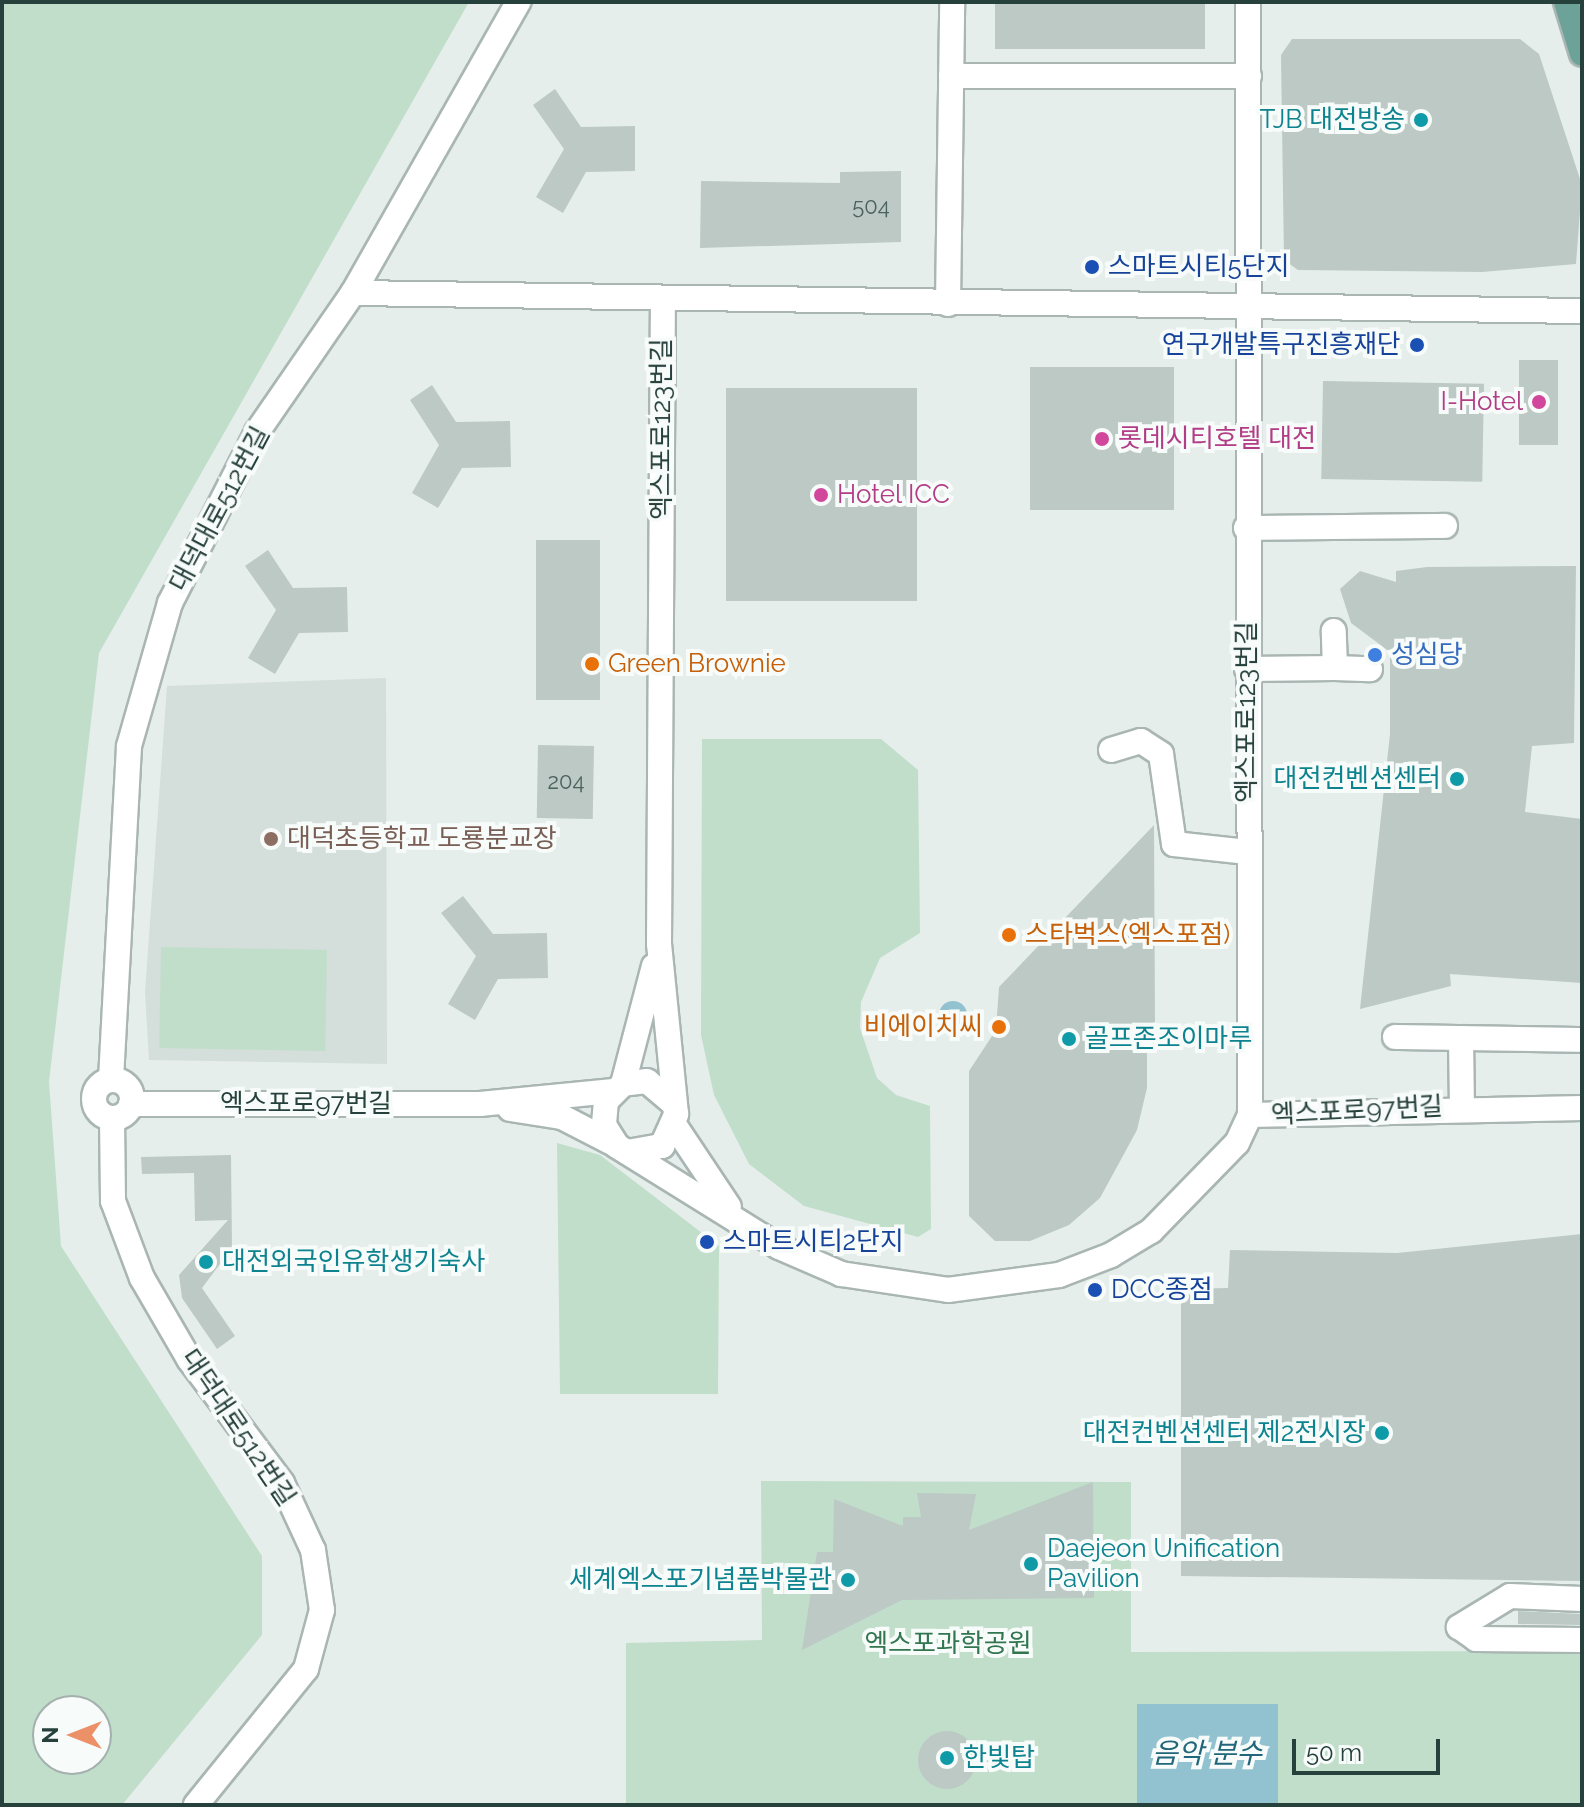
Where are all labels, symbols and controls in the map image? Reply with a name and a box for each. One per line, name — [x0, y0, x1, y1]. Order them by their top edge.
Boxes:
place label: TJB 대전방송 — [1260, 104, 1405, 136]
marker: TJB 대전방송 — [1412, 111, 1430, 129]
house number: 504 — [852, 194, 890, 220]
place label: 스마트시티5단지 — [1108, 251, 1290, 283]
marker: 스마트시티5단지 — [1083, 258, 1101, 276]
place label: 연구개발특구진흥재단 — [1162, 329, 1401, 361]
marker: 연구개발특구진흥재단 — [1408, 336, 1426, 354]
street label: 엑스포로123번길 — [646, 338, 678, 520]
place label: I-Hotel — [1441, 386, 1523, 418]
marker: I-Hotel — [1530, 393, 1548, 411]
street label: 대덕대로512번길 — [163, 421, 277, 597]
place label: 롯데시티호텔 대전 — [1118, 423, 1316, 455]
marker: 롯데시티호텔 대전 — [1093, 430, 1111, 448]
place label: Hotel ICC — [837, 479, 951, 511]
marker: Hotel ICC — [812, 486, 830, 504]
street label: 엑스포로123번길 — [1231, 621, 1263, 803]
place label: 성심당 — [1391, 639, 1463, 671]
marker: 성심당 — [1366, 646, 1384, 664]
place label: Green Brownie — [608, 648, 786, 680]
marker: Green Brownie — [583, 655, 601, 673]
place label: 대전컨벤션센터 — [1274, 763, 1441, 795]
house number: 204 — [548, 769, 584, 795]
marker: 대전컨벤션센터 — [1448, 770, 1466, 788]
place label: 대덕초등학교 도룡분교장 — [287, 823, 557, 855]
marker: 대덕초등학교 도룡분교장 — [262, 830, 280, 848]
place label: 스타벅스(엑스포점) — [1025, 919, 1230, 951]
marker: 스타벅스(엑스포점) — [1000, 926, 1018, 944]
place label: 비에이치씨 — [863, 1011, 983, 1043]
marker: 비에이치씨 — [990, 1018, 1008, 1036]
place label: 골프존조이마루 — [1085, 1023, 1252, 1055]
marker: 골프존조이마루 — [1060, 1030, 1078, 1048]
street label: 엑스포로97번길 — [220, 1088, 392, 1120]
street label: 엑스포로97번길 — [1270, 1091, 1444, 1131]
place label: 스마트시티2단지 — [723, 1226, 904, 1258]
marker: 스마트시티2단지 — [698, 1233, 716, 1251]
place label: 대전외국인유학생기숙사 — [222, 1246, 485, 1278]
marker: 대전외국인유학생기숙사 — [197, 1253, 215, 1271]
place label: DCC종점 — [1111, 1274, 1213, 1306]
marker: DCC종점 — [1086, 1281, 1104, 1299]
street label: 대덕대로512번길 — [174, 1344, 302, 1512]
place label: 대전컨벤션센터 제2전시장 — [1083, 1417, 1366, 1449]
marker: 대전컨벤션센터 제2전시장 — [1373, 1424, 1391, 1442]
place label: Daejeon Unification Pavilion — [1047, 1533, 1280, 1594]
marker: Daejeon Unification Pavilion — [1022, 1555, 1040, 1573]
place label: 세계엑스포기념품박물관 — [569, 1564, 832, 1596]
marker: 세계엑스포기념품박물관 — [839, 1571, 857, 1589]
park label: 엑스포과학공원 — [864, 1628, 1032, 1660]
north arrow — [32, 1695, 112, 1775]
scale bar — [1296, 1723, 1444, 1773]
text: N — [37, 1727, 63, 1743]
water label: 음악 분수 — [1152, 1737, 1262, 1771]
text: 50 m — [1306, 1738, 1362, 1767]
place label: 한빛탑 — [963, 1742, 1035, 1774]
marker: 한빛탑 — [938, 1749, 956, 1767]

